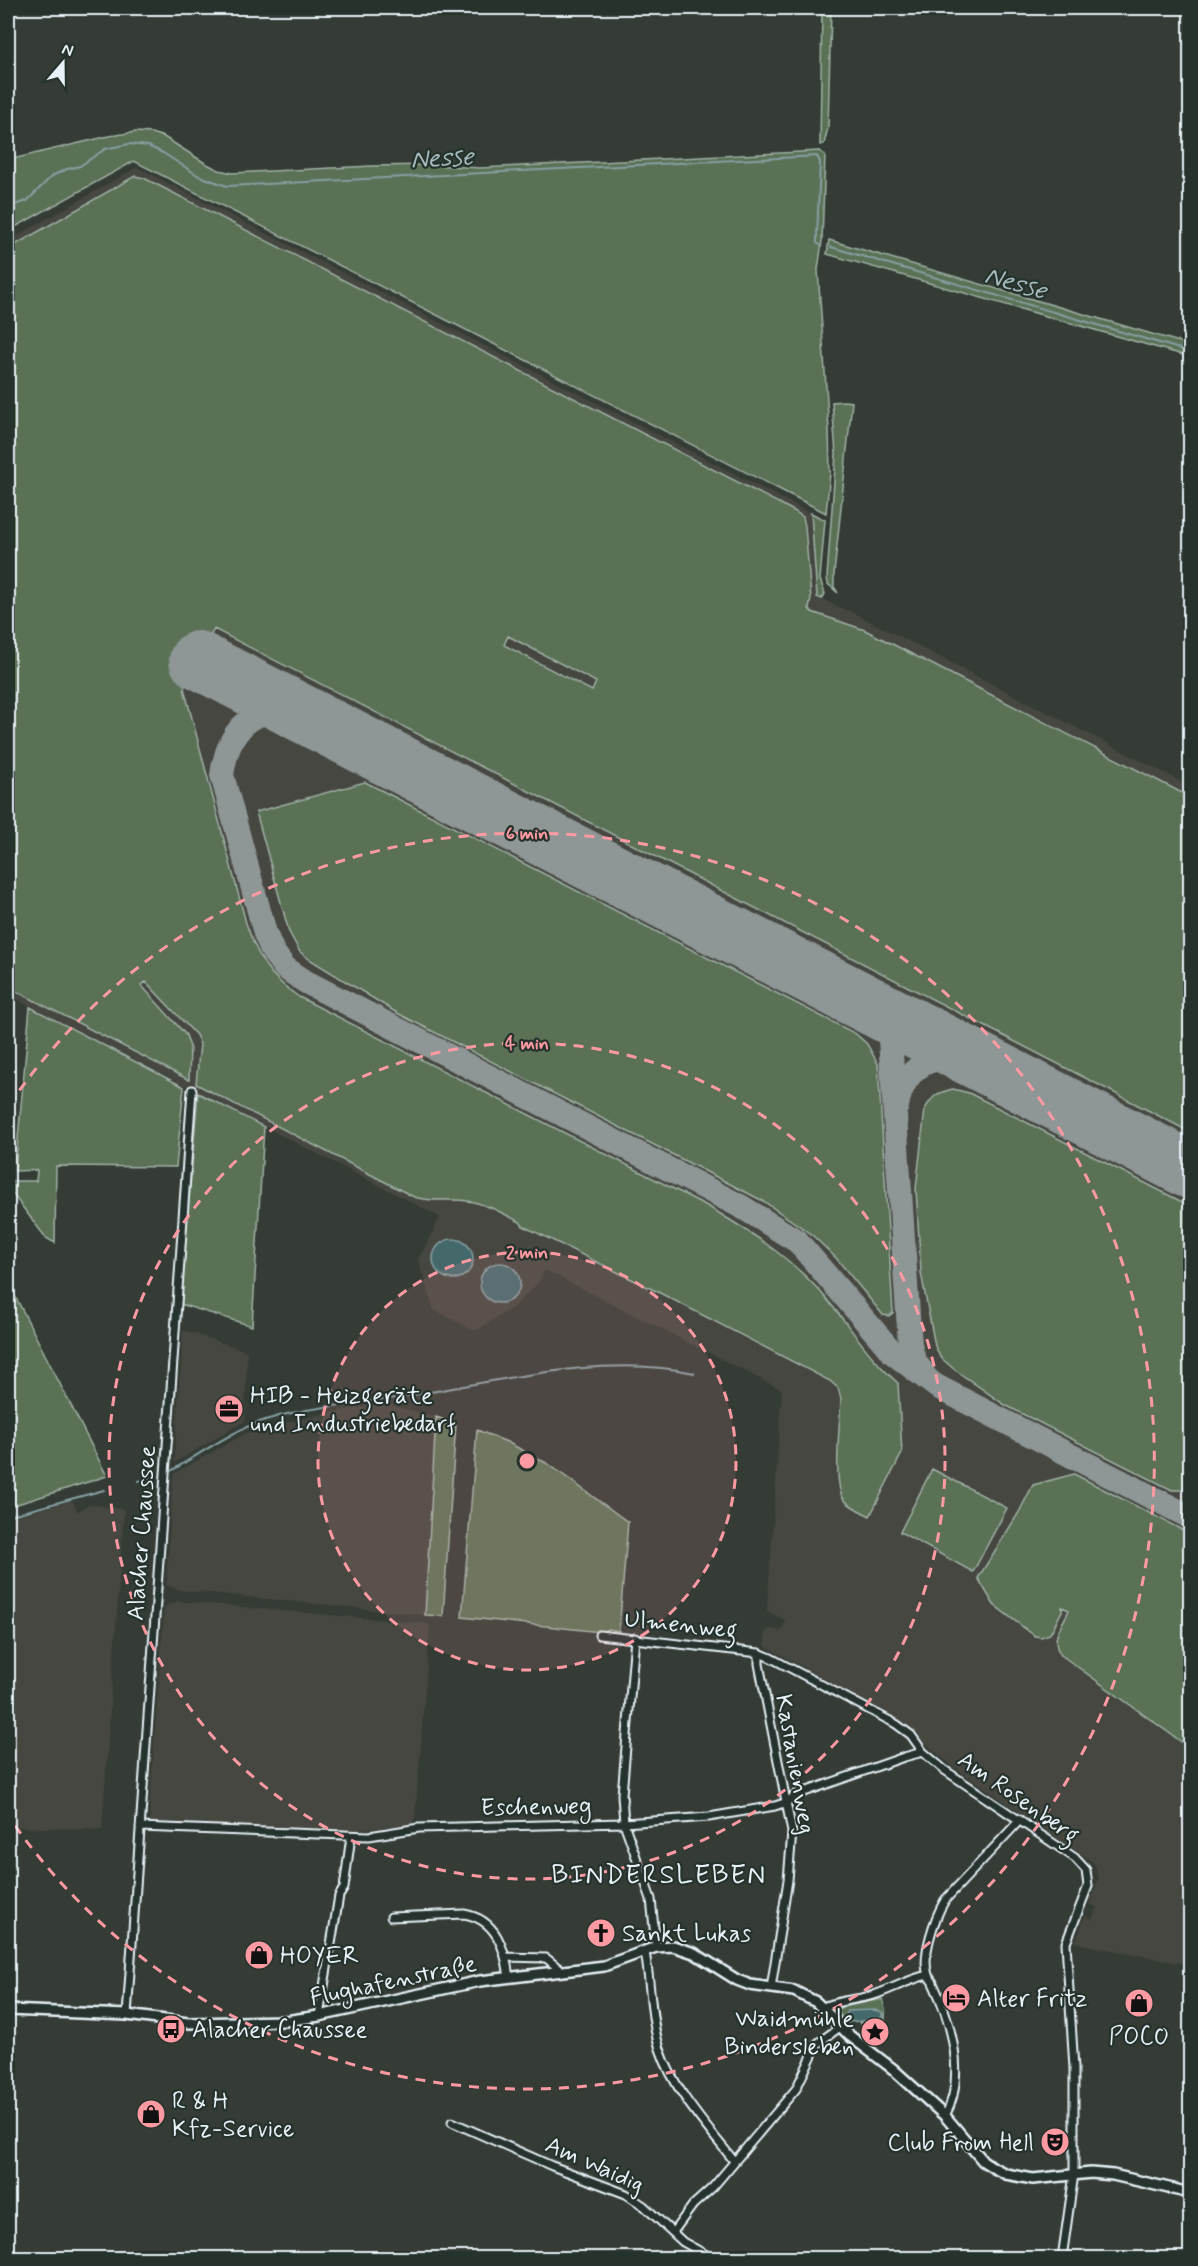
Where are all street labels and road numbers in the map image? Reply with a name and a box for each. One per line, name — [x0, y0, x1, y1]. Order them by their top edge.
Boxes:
street label: Alacher Chaussee — [121, 1444, 164, 1622]
street label: Ulmenweg — [623, 1604, 739, 1650]
street label: Kastanienweg — [767, 1692, 822, 1837]
street label: Am Rosenberg — [949, 1745, 1085, 1854]
street label: Eschenweg — [480, 1791, 592, 1826]
street label: Flughafenstraße — [307, 1949, 480, 2016]
street label: Am Waidig — [540, 2130, 649, 2201]

